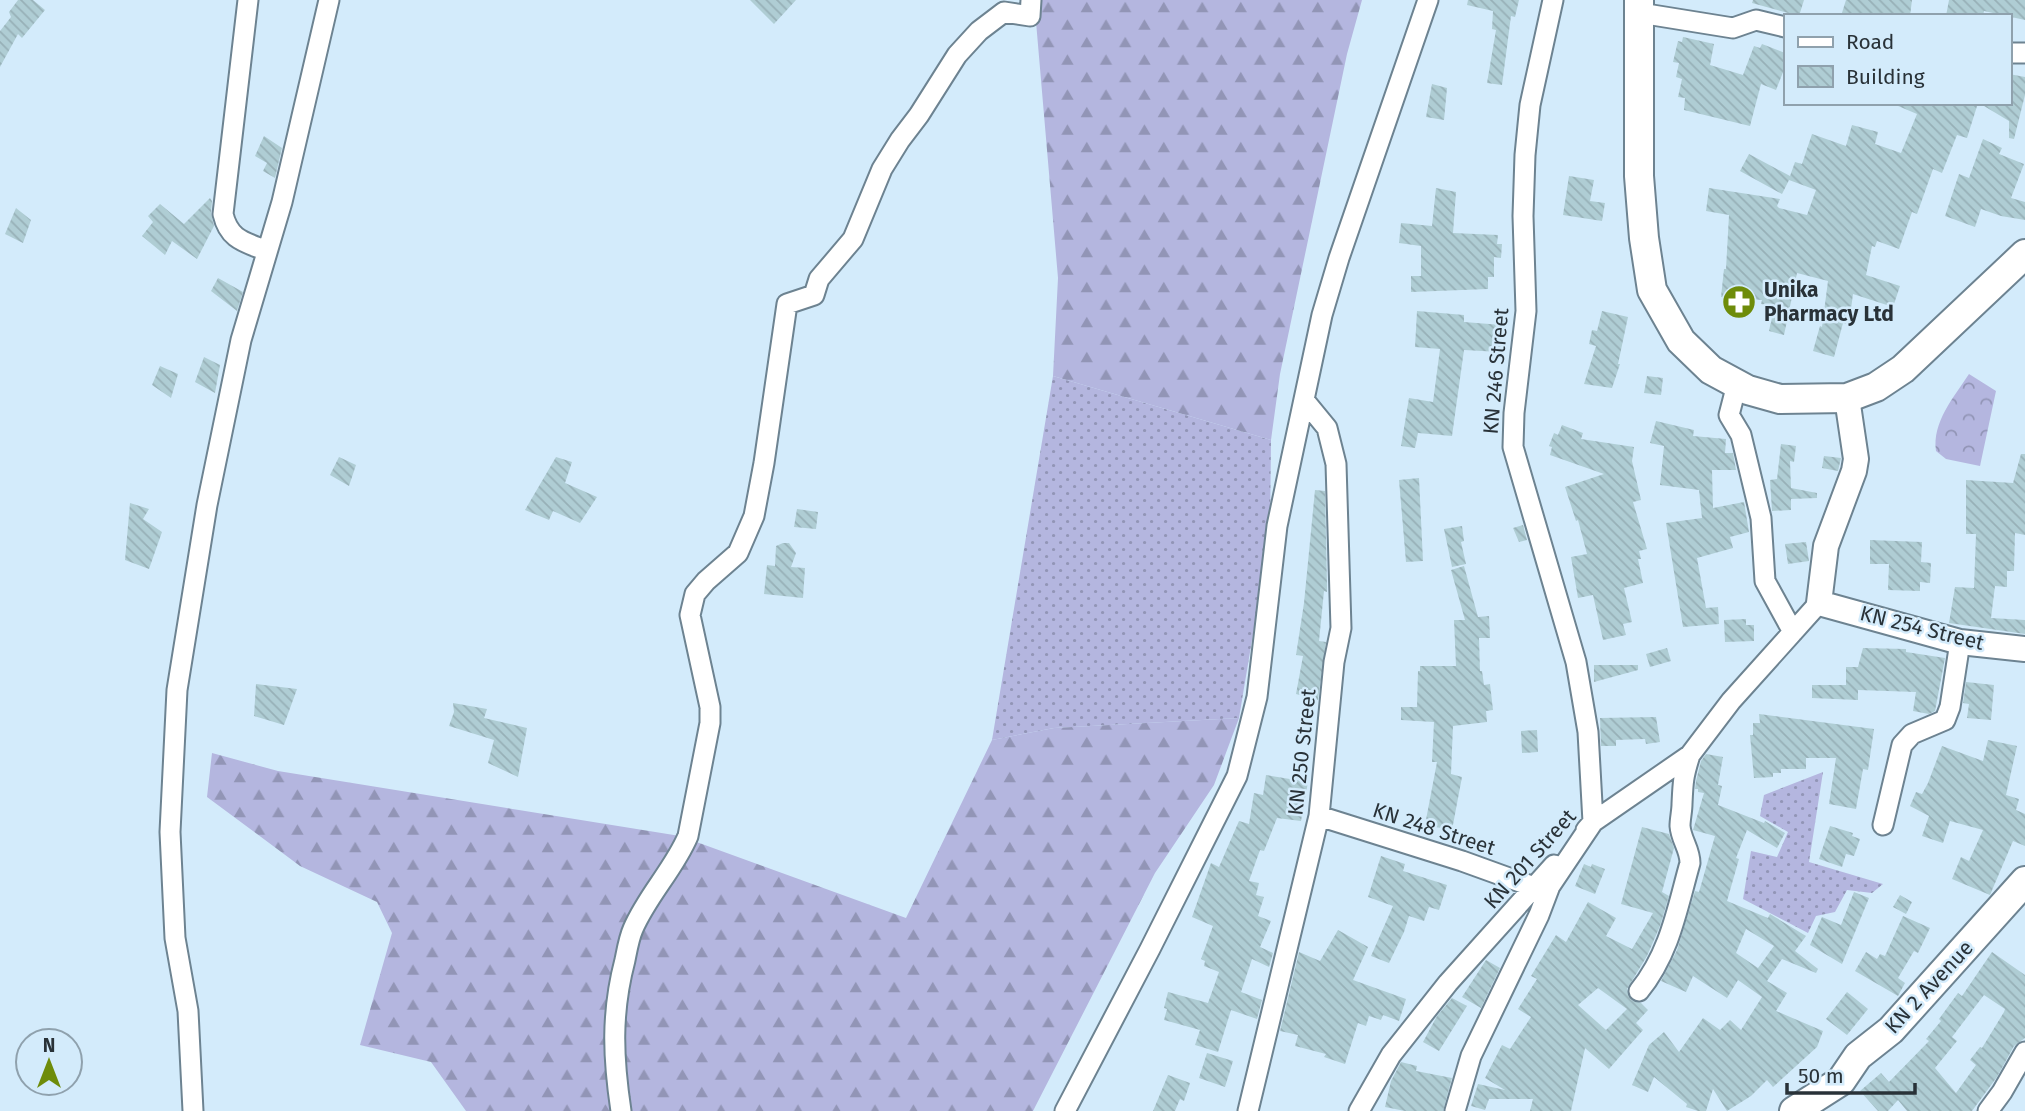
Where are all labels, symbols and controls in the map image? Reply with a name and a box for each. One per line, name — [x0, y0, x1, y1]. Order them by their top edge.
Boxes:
legend — [1784, 14, 2011, 105]
text: Road — [1846, 29, 1894, 55]
text: Building — [1846, 64, 1925, 90]
place label: Unika Pharmacy Ltd — [1764, 277, 1894, 327]
pharmacy icon: Unika Pharmacy Ltd — [1720, 283, 1758, 321]
street label: KN 246 Street — [1478, 306, 1515, 435]
street label: KN 254 Street — [1857, 600, 1987, 656]
street label: KN 250 Street — [1282, 687, 1322, 817]
street label: KN 248 Street — [1369, 797, 1499, 861]
street label: KN 201 Street — [1478, 803, 1582, 914]
street label: KN 2 Avenue — [1879, 935, 1979, 1039]
north arrow — [14, 1027, 84, 1097]
text: N — [43, 1034, 55, 1057]
scale bar — [1787, 1052, 1915, 1096]
text: 50 m — [1798, 1063, 1844, 1089]

